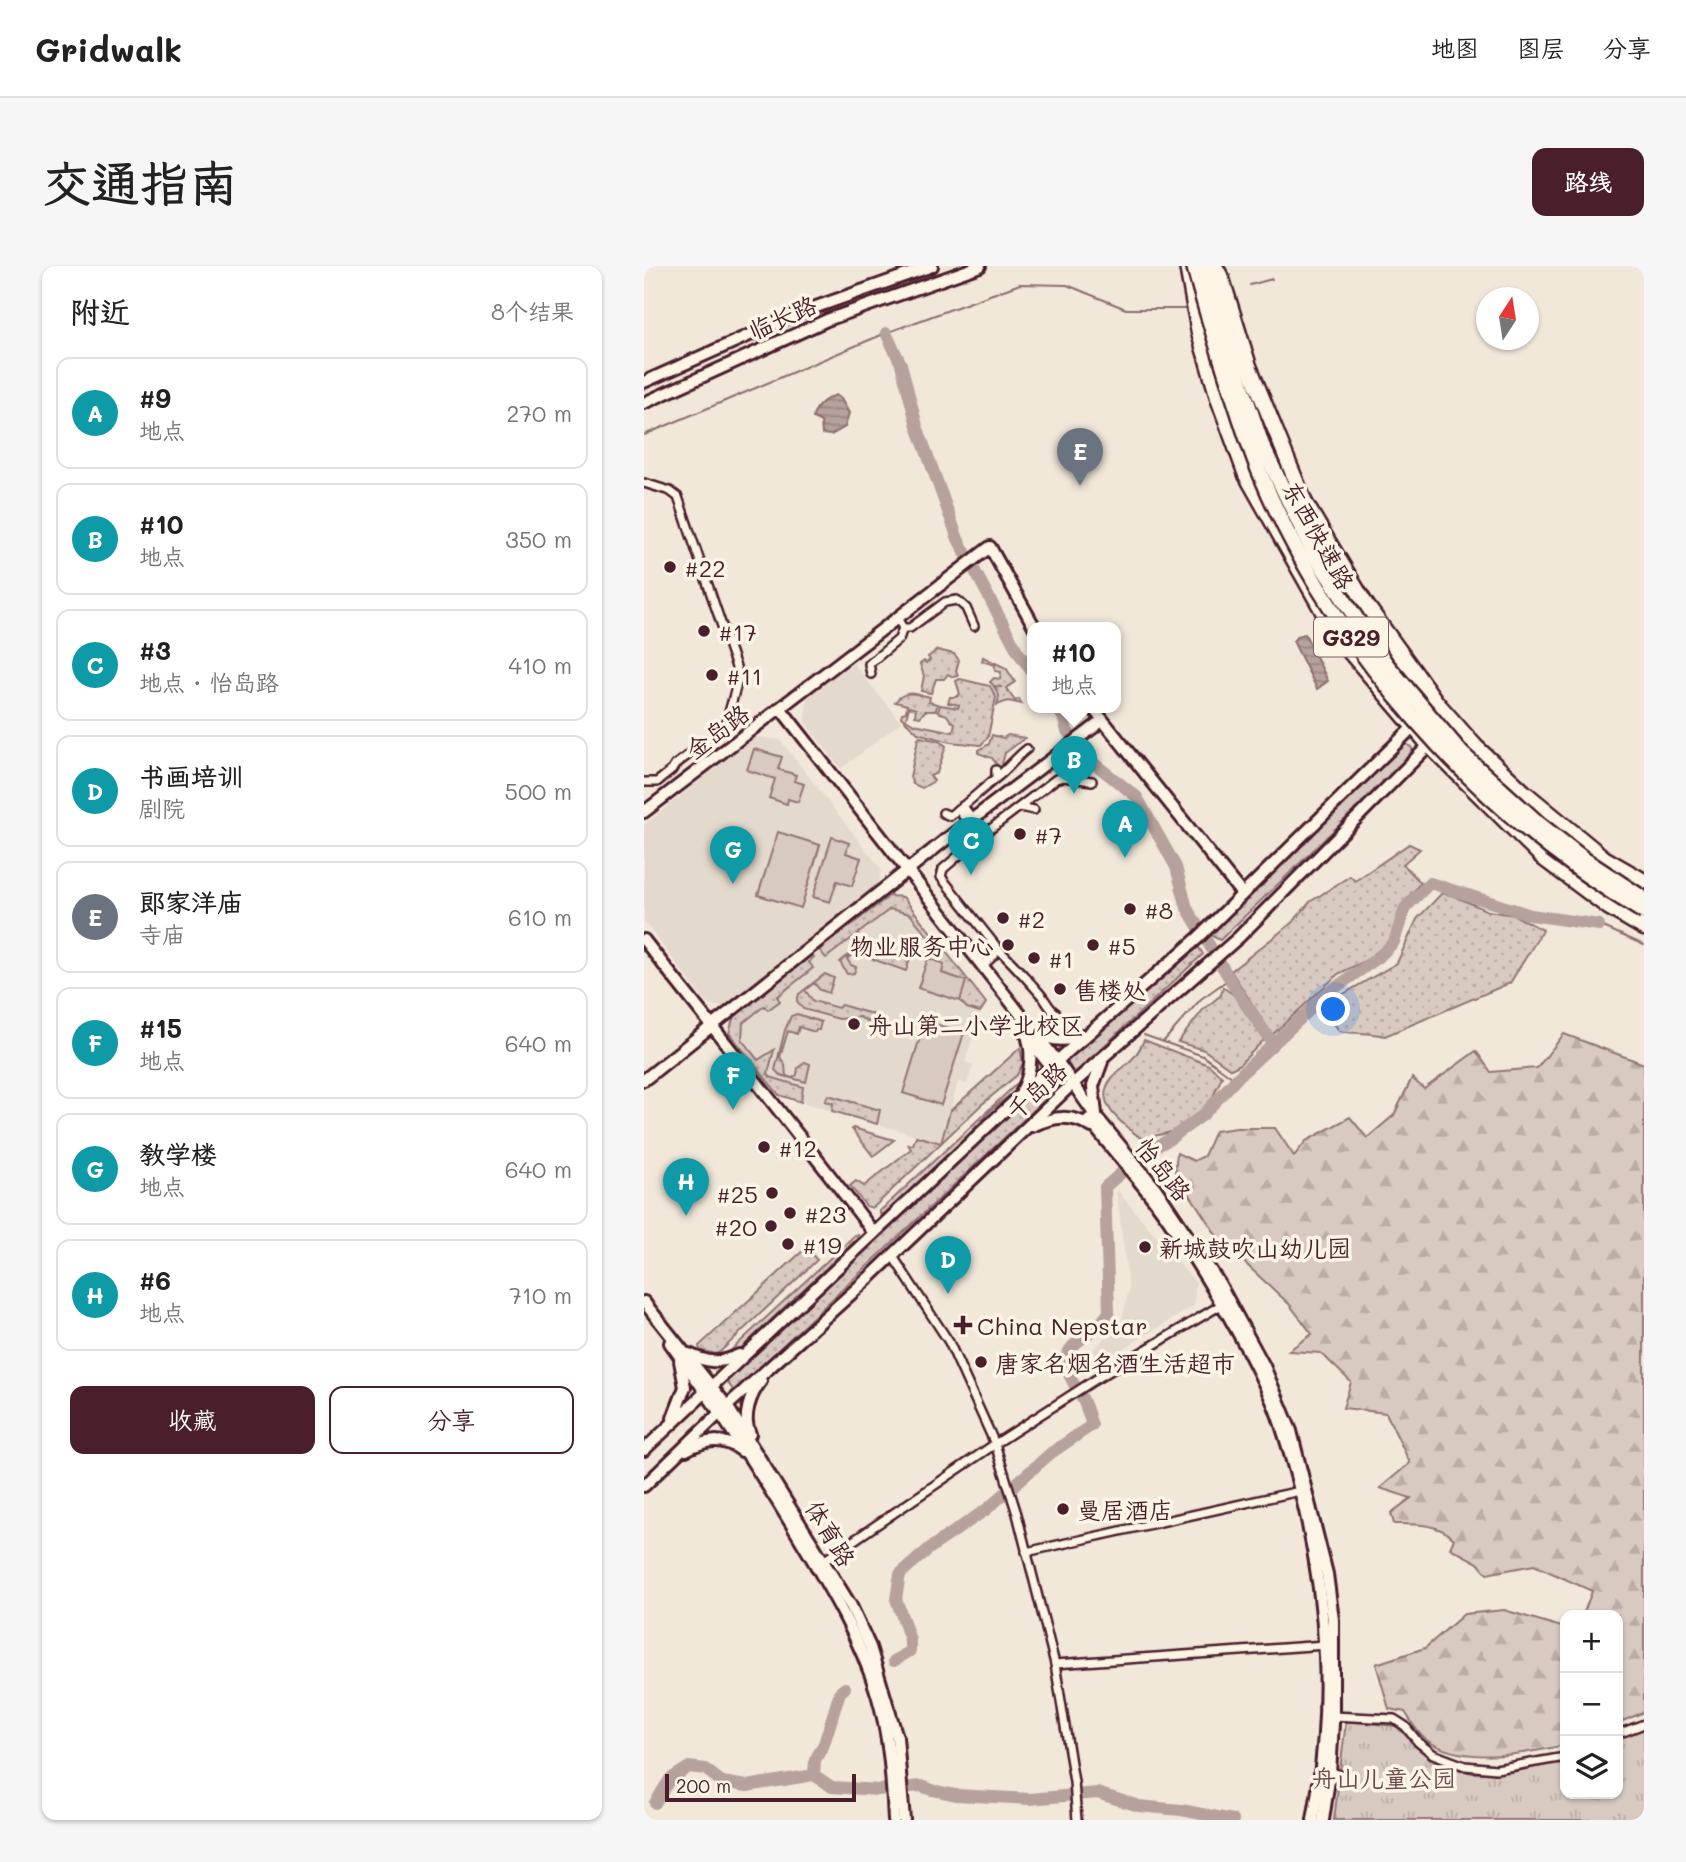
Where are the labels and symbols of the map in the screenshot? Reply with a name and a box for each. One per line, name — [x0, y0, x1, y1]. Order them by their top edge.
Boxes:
north arrow — [1476, 287, 1539, 350]
street label: 临长路 — [743, 288, 821, 346]
pin: E — [1057, 428, 1103, 486]
street label: 东西快速路 — [1276, 475, 1362, 595]
place label: #22 — [684, 552, 726, 583]
marker: #22 — [662, 559, 678, 575]
place label: #17 — [718, 616, 757, 647]
road number: G329 — [1314, 618, 1388, 656]
marker: #17 — [696, 623, 712, 639]
place label: #11 — [726, 660, 762, 691]
marker: #11 — [704, 667, 720, 683]
street label: 金岛路 — [679, 697, 755, 765]
pin: B — [1051, 736, 1097, 794]
pin: A — [1102, 800, 1148, 858]
pin: C — [948, 817, 994, 875]
place label: #7 — [1034, 819, 1062, 850]
pin: G — [710, 826, 756, 884]
marker: #7 — [1012, 826, 1028, 842]
place label: #8 — [1144, 894, 1173, 925]
marker: #8 — [1122, 901, 1138, 917]
place label: #2 — [1017, 903, 1045, 934]
marker: #2 — [995, 910, 1011, 926]
place label: 物业服务中心 — [850, 930, 994, 961]
place label: #5 — [1107, 930, 1136, 961]
marker: 物业服务中心 — [1000, 937, 1016, 953]
marker: #5 — [1085, 937, 1101, 953]
place label: #1 — [1048, 943, 1074, 974]
marker: #1 — [1026, 950, 1042, 966]
place label: 售楼处 — [1074, 974, 1146, 1005]
marker: 售楼处 — [1052, 981, 1068, 997]
your location — [1316, 992, 1350, 1026]
place label: 舟山第二小学北校区 — [868, 1009, 1084, 1040]
marker: 舟山第二小学北校区 — [846, 1016, 862, 1032]
pin: F — [710, 1052, 756, 1110]
street label: 千岛路 — [999, 1054, 1073, 1126]
street label: 怡岛路 — [1130, 1131, 1198, 1207]
place label: #12 — [778, 1132, 817, 1163]
marker: #12 — [756, 1139, 772, 1155]
pin: H — [663, 1158, 709, 1216]
place label: #25 — [716, 1178, 758, 1209]
marker: #25 — [764, 1185, 780, 1201]
place label: #23 — [804, 1198, 846, 1229]
marker: #23 — [782, 1205, 798, 1221]
place label: #20 — [714, 1211, 757, 1242]
marker: #20 — [763, 1218, 779, 1234]
place label: #19 — [802, 1229, 842, 1260]
place label: 新城鼓吹山幼儿园 — [1159, 1232, 1351, 1263]
marker: #19 — [780, 1236, 796, 1252]
pin: D — [925, 1236, 971, 1294]
marker: 新城鼓吹山幼儿园 — [1137, 1239, 1153, 1255]
place label: China Nepstar — [977, 1310, 1148, 1341]
marker: China Nepstar — [955, 1317, 971, 1333]
place label: 唐家名烟名酒生活超市 — [995, 1347, 1235, 1378]
marker: 唐家名烟名酒生活超市 — [973, 1354, 989, 1370]
street label: 体育路 — [799, 1494, 863, 1572]
place label: 曼居酒店 — [1077, 1494, 1173, 1525]
marker: 曼居酒店 — [1055, 1501, 1071, 1517]
park label: 舟山儿童公园 — [1312, 1762, 1456, 1793]
scale bar — [665, 1771, 856, 1803]

